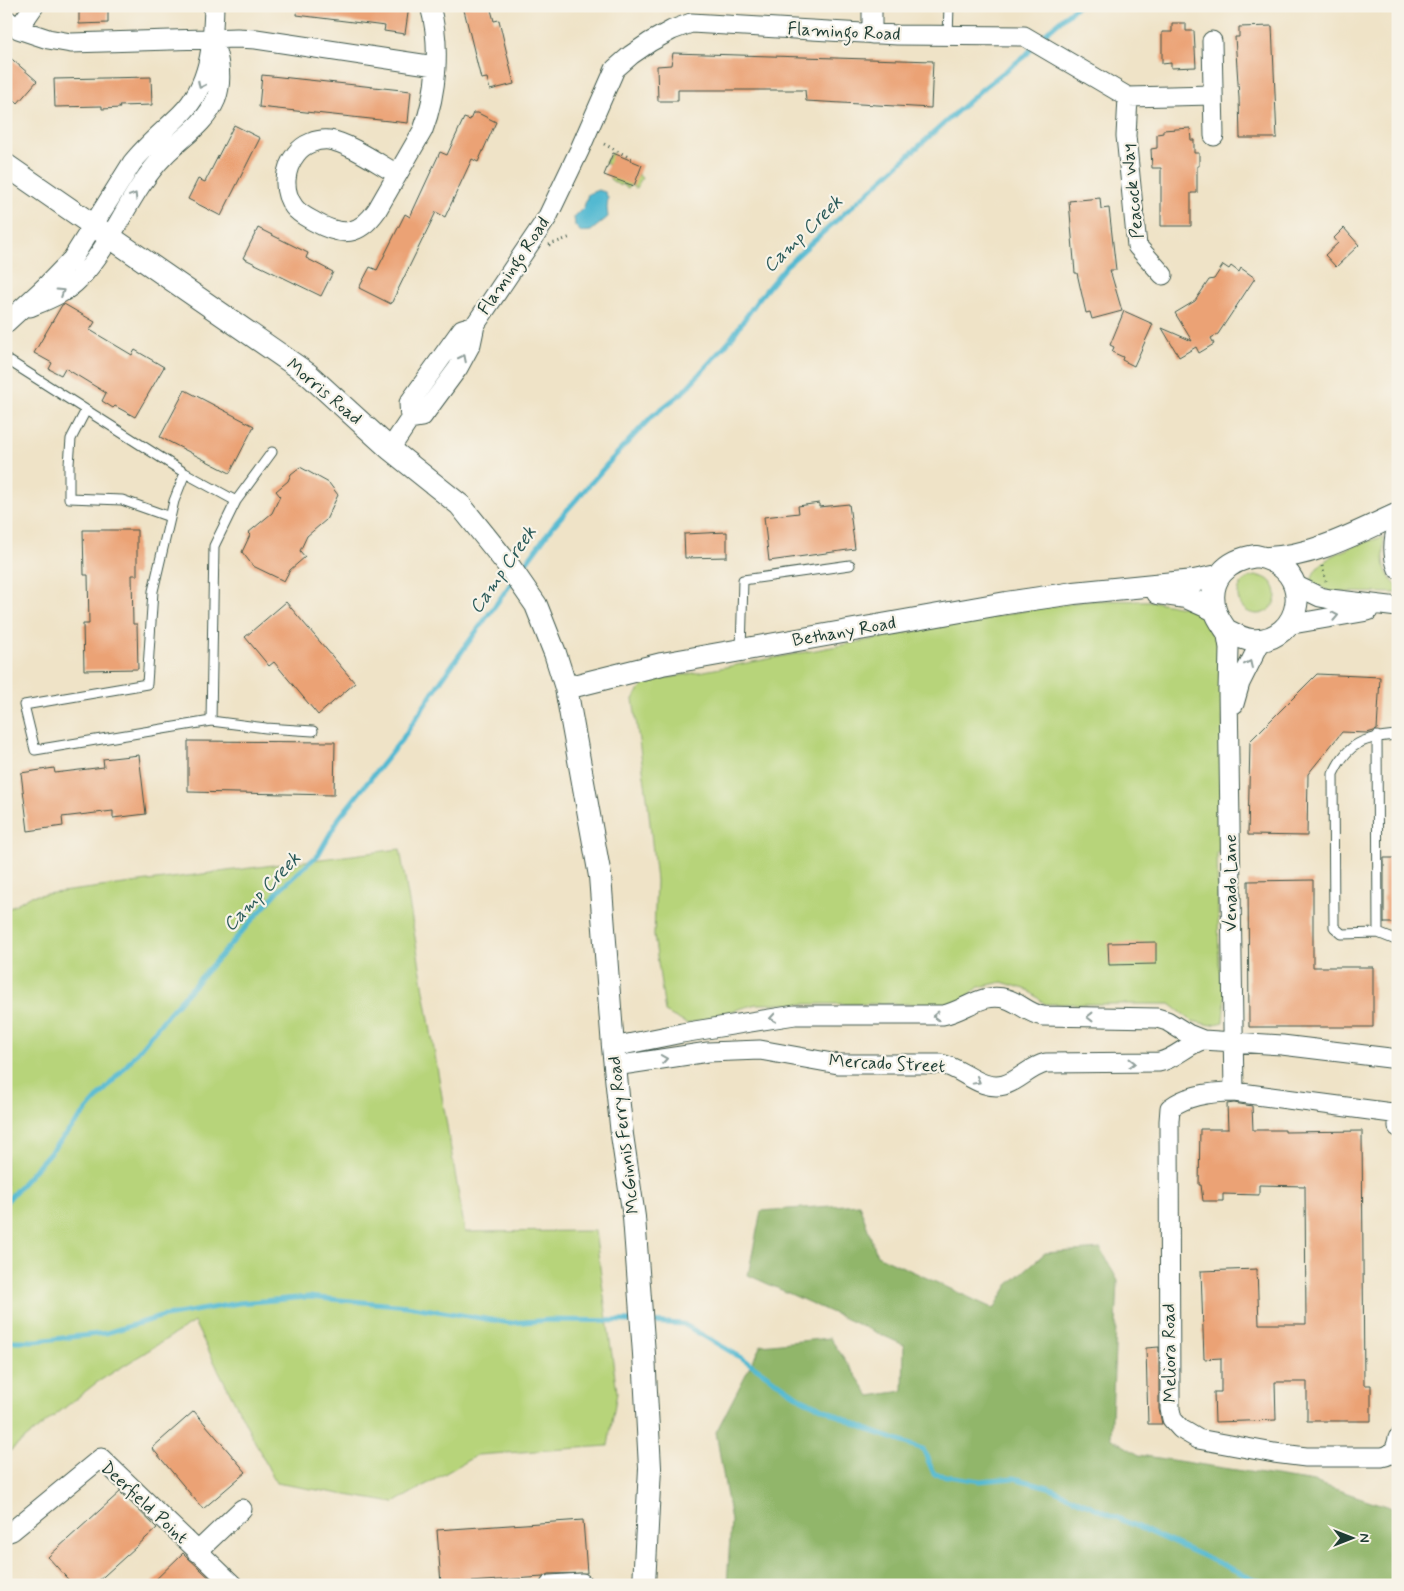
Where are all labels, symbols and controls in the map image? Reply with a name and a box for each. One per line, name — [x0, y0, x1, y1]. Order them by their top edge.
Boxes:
street label: Flamingo Road — [787, 17, 901, 49]
one-way arrow — [197, 80, 207, 89]
street label: Peacock Way — [1116, 142, 1150, 240]
water label: Camp Creek — [758, 189, 849, 278]
one-way arrow — [128, 192, 138, 201]
street label: Flamingo Road — [472, 212, 557, 321]
one-way arrow — [56, 289, 65, 299]
street label: Morris Road — [281, 353, 367, 431]
one-way arrow — [457, 354, 468, 363]
water label: Camp Creek — [464, 521, 543, 619]
street label: Bethany Road — [790, 611, 898, 653]
one-way arrow — [1330, 612, 1339, 622]
one-way arrow — [1242, 661, 1252, 670]
street label: Venado Lane — [1219, 834, 1243, 932]
water label: Camp Creek — [218, 846, 307, 937]
one-way arrow — [931, 1010, 939, 1021]
one-way arrow — [769, 1012, 778, 1022]
one-way arrow — [1086, 1012, 1094, 1022]
street label: Mercado Street — [828, 1049, 946, 1079]
one-way arrow — [659, 1054, 668, 1064]
street label: McGinnis Ferry Road — [602, 1055, 646, 1215]
one-way arrow — [1129, 1058, 1137, 1068]
one-way arrow — [972, 1075, 981, 1085]
street label: Meliora Road — [1157, 1303, 1183, 1403]
street label: Deerfield Point — [95, 1456, 193, 1550]
north arrow — [1326, 1514, 1376, 1564]
text: N — [1355, 1533, 1373, 1543]

